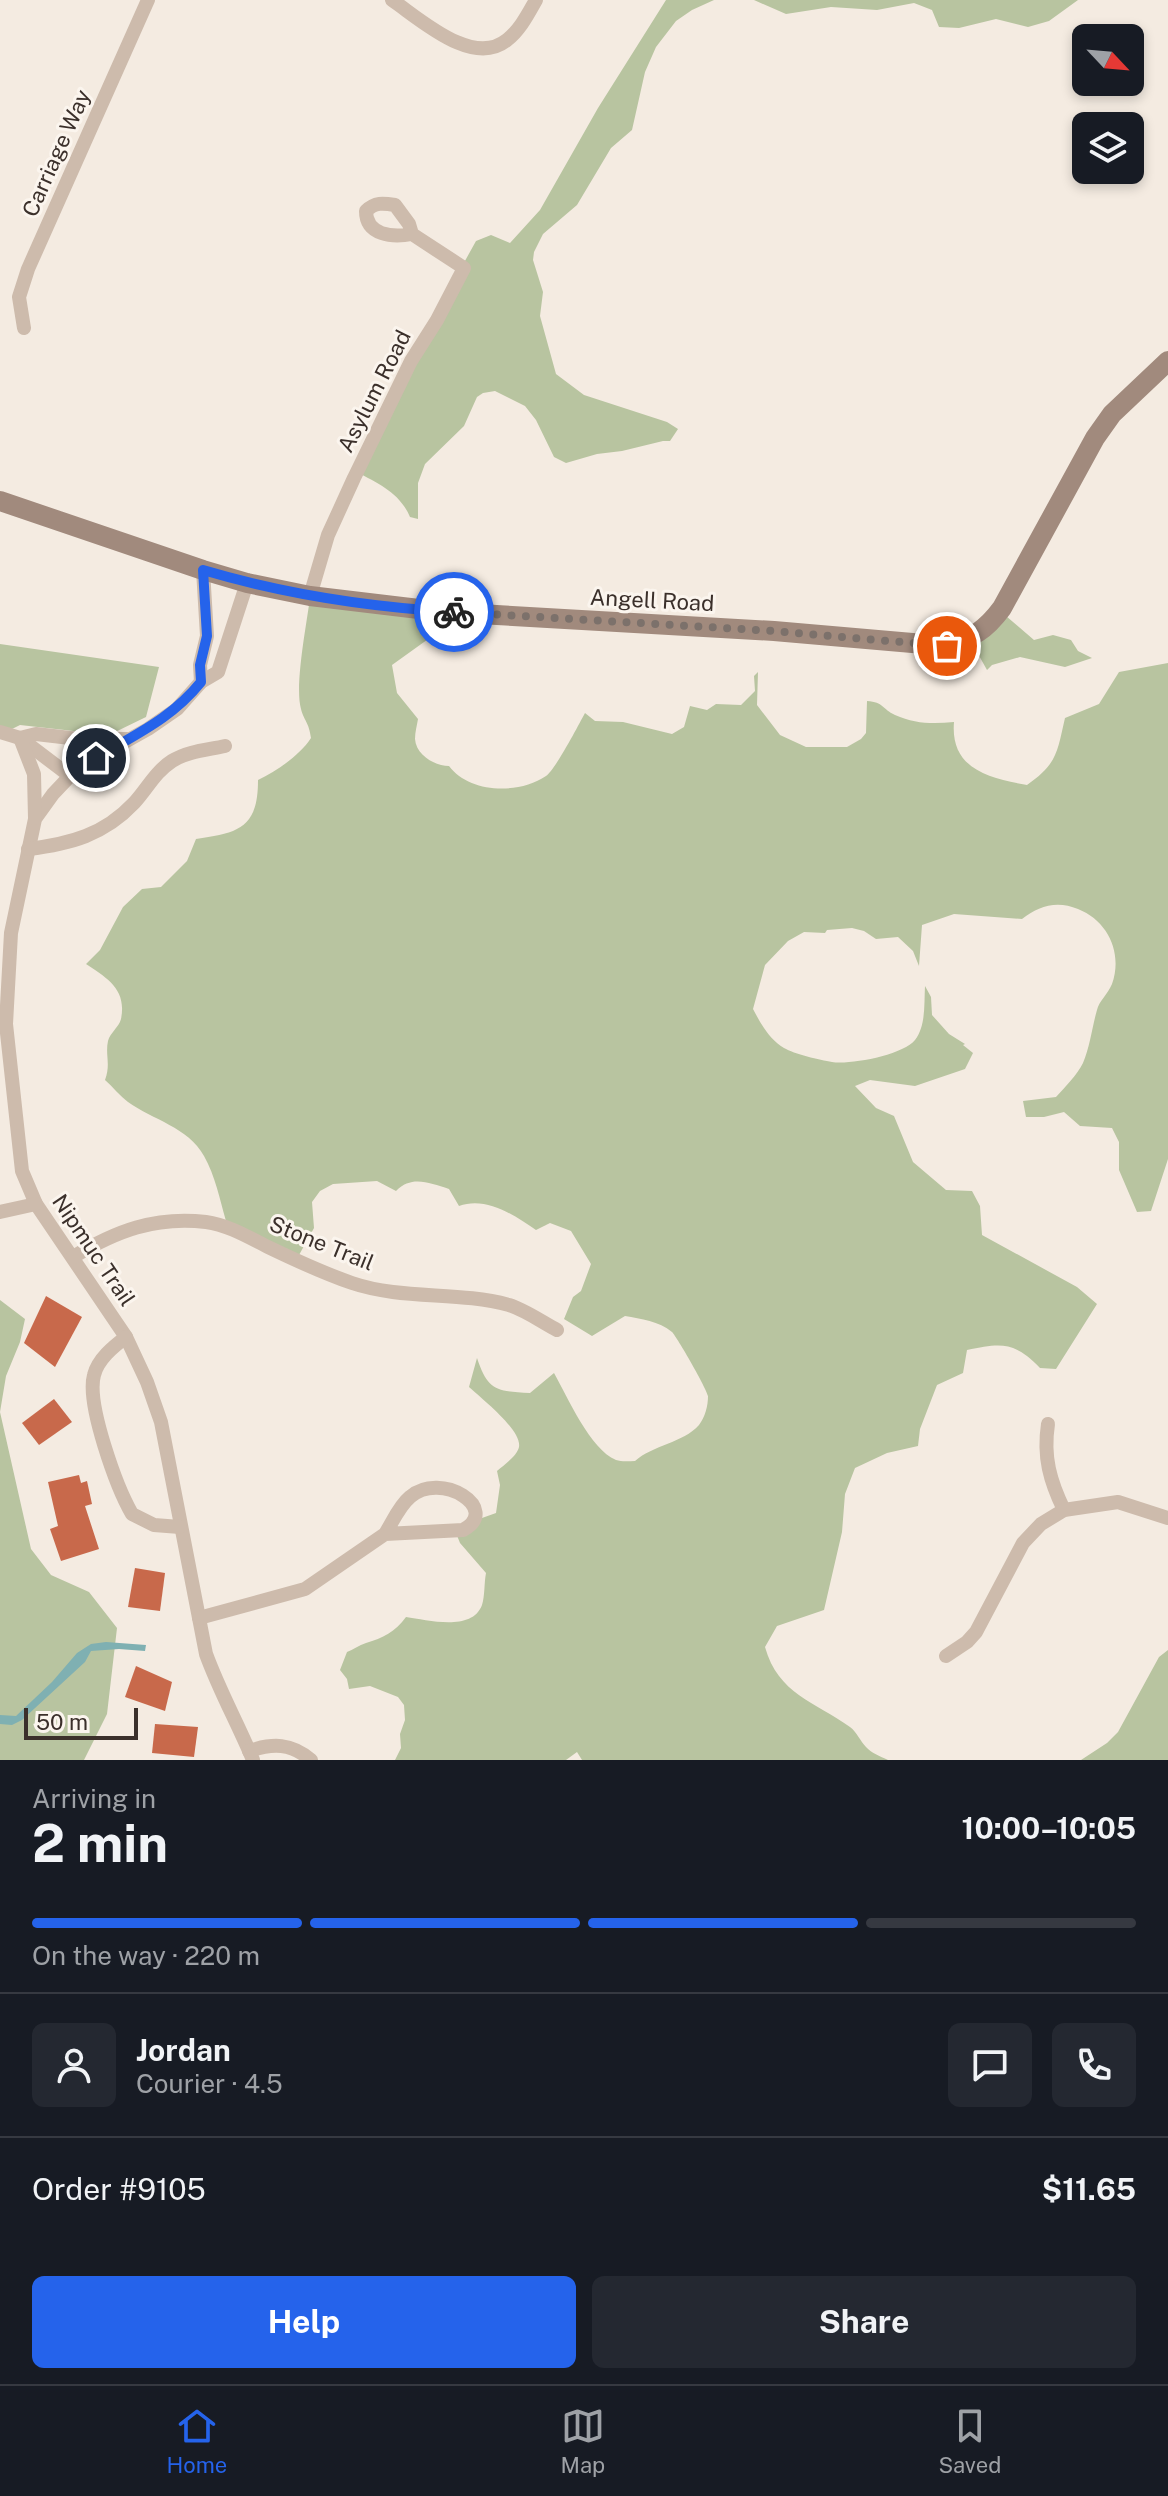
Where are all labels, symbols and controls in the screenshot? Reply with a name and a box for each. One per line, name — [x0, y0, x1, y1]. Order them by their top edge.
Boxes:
north arrow — [1072, 24, 1144, 96]
map controls — [1072, 24, 1144, 184]
street label: Carriage Way — [16, 85, 96, 220]
button: layers — [1072, 112, 1144, 184]
street label: Asylum Road — [332, 325, 416, 457]
courier — [414, 572, 494, 652]
street label: Angell Road — [589, 584, 715, 616]
icon: bike — [432, 590, 476, 634]
pin — [913, 612, 981, 680]
icon: bag — [925, 624, 969, 668]
pin — [62, 724, 130, 792]
icon: home — [74, 736, 118, 780]
street label: Nipmuc Trail — [47, 1189, 141, 1311]
street label: Stone Trail — [266, 1210, 378, 1276]
scale bar — [24, 1704, 138, 1740]
text: 50 m — [36, 1709, 88, 1735]
text: Arriving in — [32, 1783, 156, 1814]
text: 10:00–10:05 — [962, 1810, 1136, 1846]
text: 2 min — [32, 1813, 168, 1874]
text: On the way · 220 m — [32, 1940, 260, 1971]
button: person — [32, 2023, 116, 2107]
button: chat — [948, 2023, 1032, 2107]
button: phone — [1052, 2023, 1136, 2107]
text: Jordan — [136, 2032, 231, 2068]
text: Courier · 4.5 — [136, 2068, 283, 2099]
text: Order #9105 — [32, 2171, 206, 2207]
text: $11.65 — [1042, 2171, 1136, 2207]
button: Help — [32, 2276, 576, 2368]
button: Share — [592, 2276, 1136, 2368]
tab: Home — [167, 2404, 227, 2478]
tab: Map — [560, 2404, 605, 2478]
tab: Saved — [938, 2404, 1001, 2478]

